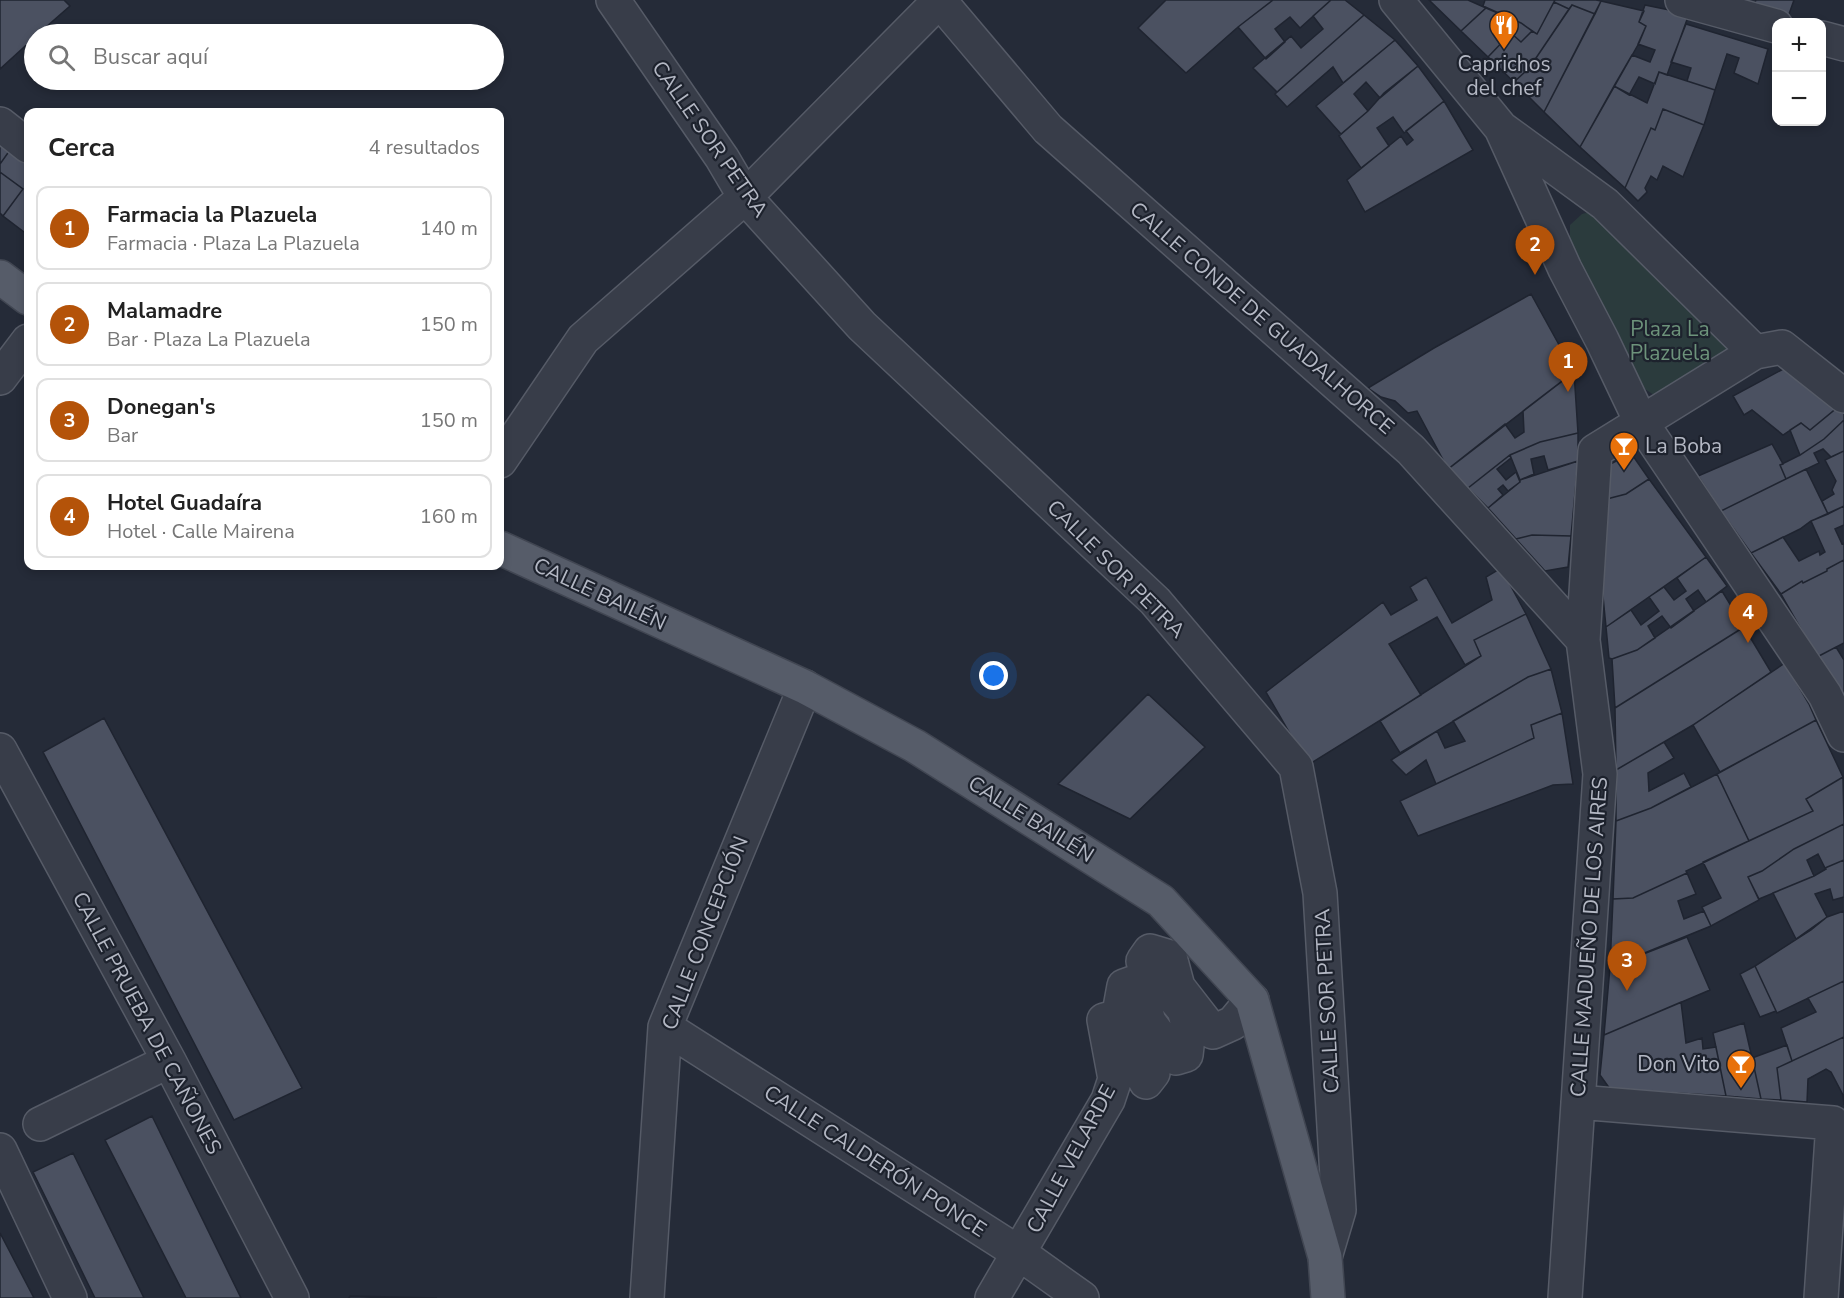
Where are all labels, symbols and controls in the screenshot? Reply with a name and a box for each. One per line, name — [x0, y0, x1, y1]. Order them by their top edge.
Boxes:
restaurant icon: Caprichos del chef — [1488, 9, 1520, 51]
map controls — [1772, 18, 1826, 126]
button: + — [1772, 18, 1826, 72]
search box — [24, 24, 504, 90]
icon: search — [45, 41, 78, 74]
text: Buscar aquí — [93, 42, 208, 72]
place label: Caprichos del chef — [1458, 50, 1550, 102]
street label: CALLE SOR PETRA — [645, 55, 775, 223]
button: − — [1772, 72, 1826, 126]
text: Cerca — [48, 130, 115, 165]
text: 4 resultados — [369, 134, 480, 161]
street label: CALLE CONDE DE GUADALHORCE — [1124, 195, 1400, 441]
text: Farmacia la Plazuela — [107, 200, 317, 230]
text: 1 — [64, 215, 76, 242]
text: 140 m — [420, 215, 478, 242]
pin: 2 — [1516, 226, 1555, 275]
text: Farmacia · Plaza La Plazuela — [107, 230, 360, 257]
text: Malamadre — [107, 296, 222, 326]
text: 2 — [64, 311, 76, 338]
text: 150 m — [420, 311, 478, 338]
park label: Plaza La Plazuela — [1630, 315, 1710, 367]
text: Bar · Plaza La Plazuela — [107, 326, 311, 353]
pin: 1 — [1548, 342, 1588, 392]
text: Donegan's — [107, 392, 215, 422]
text: 3 — [64, 407, 76, 434]
text: 150 m — [420, 407, 478, 434]
text: Bar — [107, 422, 138, 449]
bar icon: La Boba — [1608, 430, 1640, 472]
place label: La Boba — [1645, 432, 1722, 460]
text: Hotel Guadaíra — [107, 488, 262, 518]
street label: CALLE SOR PETRA — [1041, 494, 1191, 644]
text: 4 — [64, 503, 76, 530]
text: 160 m — [420, 503, 478, 530]
text: Hotel · Calle Mairena — [107, 518, 295, 545]
street label: CALLE BAILÉN — [529, 551, 671, 637]
pin: 4 — [1728, 594, 1768, 643]
your location — [979, 661, 1008, 690]
street label: CALLE BAILÉN — [963, 769, 1099, 869]
street label: CALLE MADUEÑO DE LOS AIRES — [1564, 776, 1614, 1098]
street label: CALLE CONCEPCIÓN — [655, 832, 755, 1034]
street label: CALLE PRUEBA DE CAÑONES — [66, 887, 228, 1159]
street label: CALLE SOR PETRA — [1308, 908, 1346, 1094]
pin: 3 — [1608, 942, 1646, 991]
bar icon: Don Vito — [1725, 1048, 1757, 1090]
place label: Don Vito — [1637, 1050, 1720, 1078]
street label: CALLE CALDERÓN PONCE — [758, 1078, 992, 1244]
street label: CALLE VELARDE — [1020, 1080, 1122, 1238]

